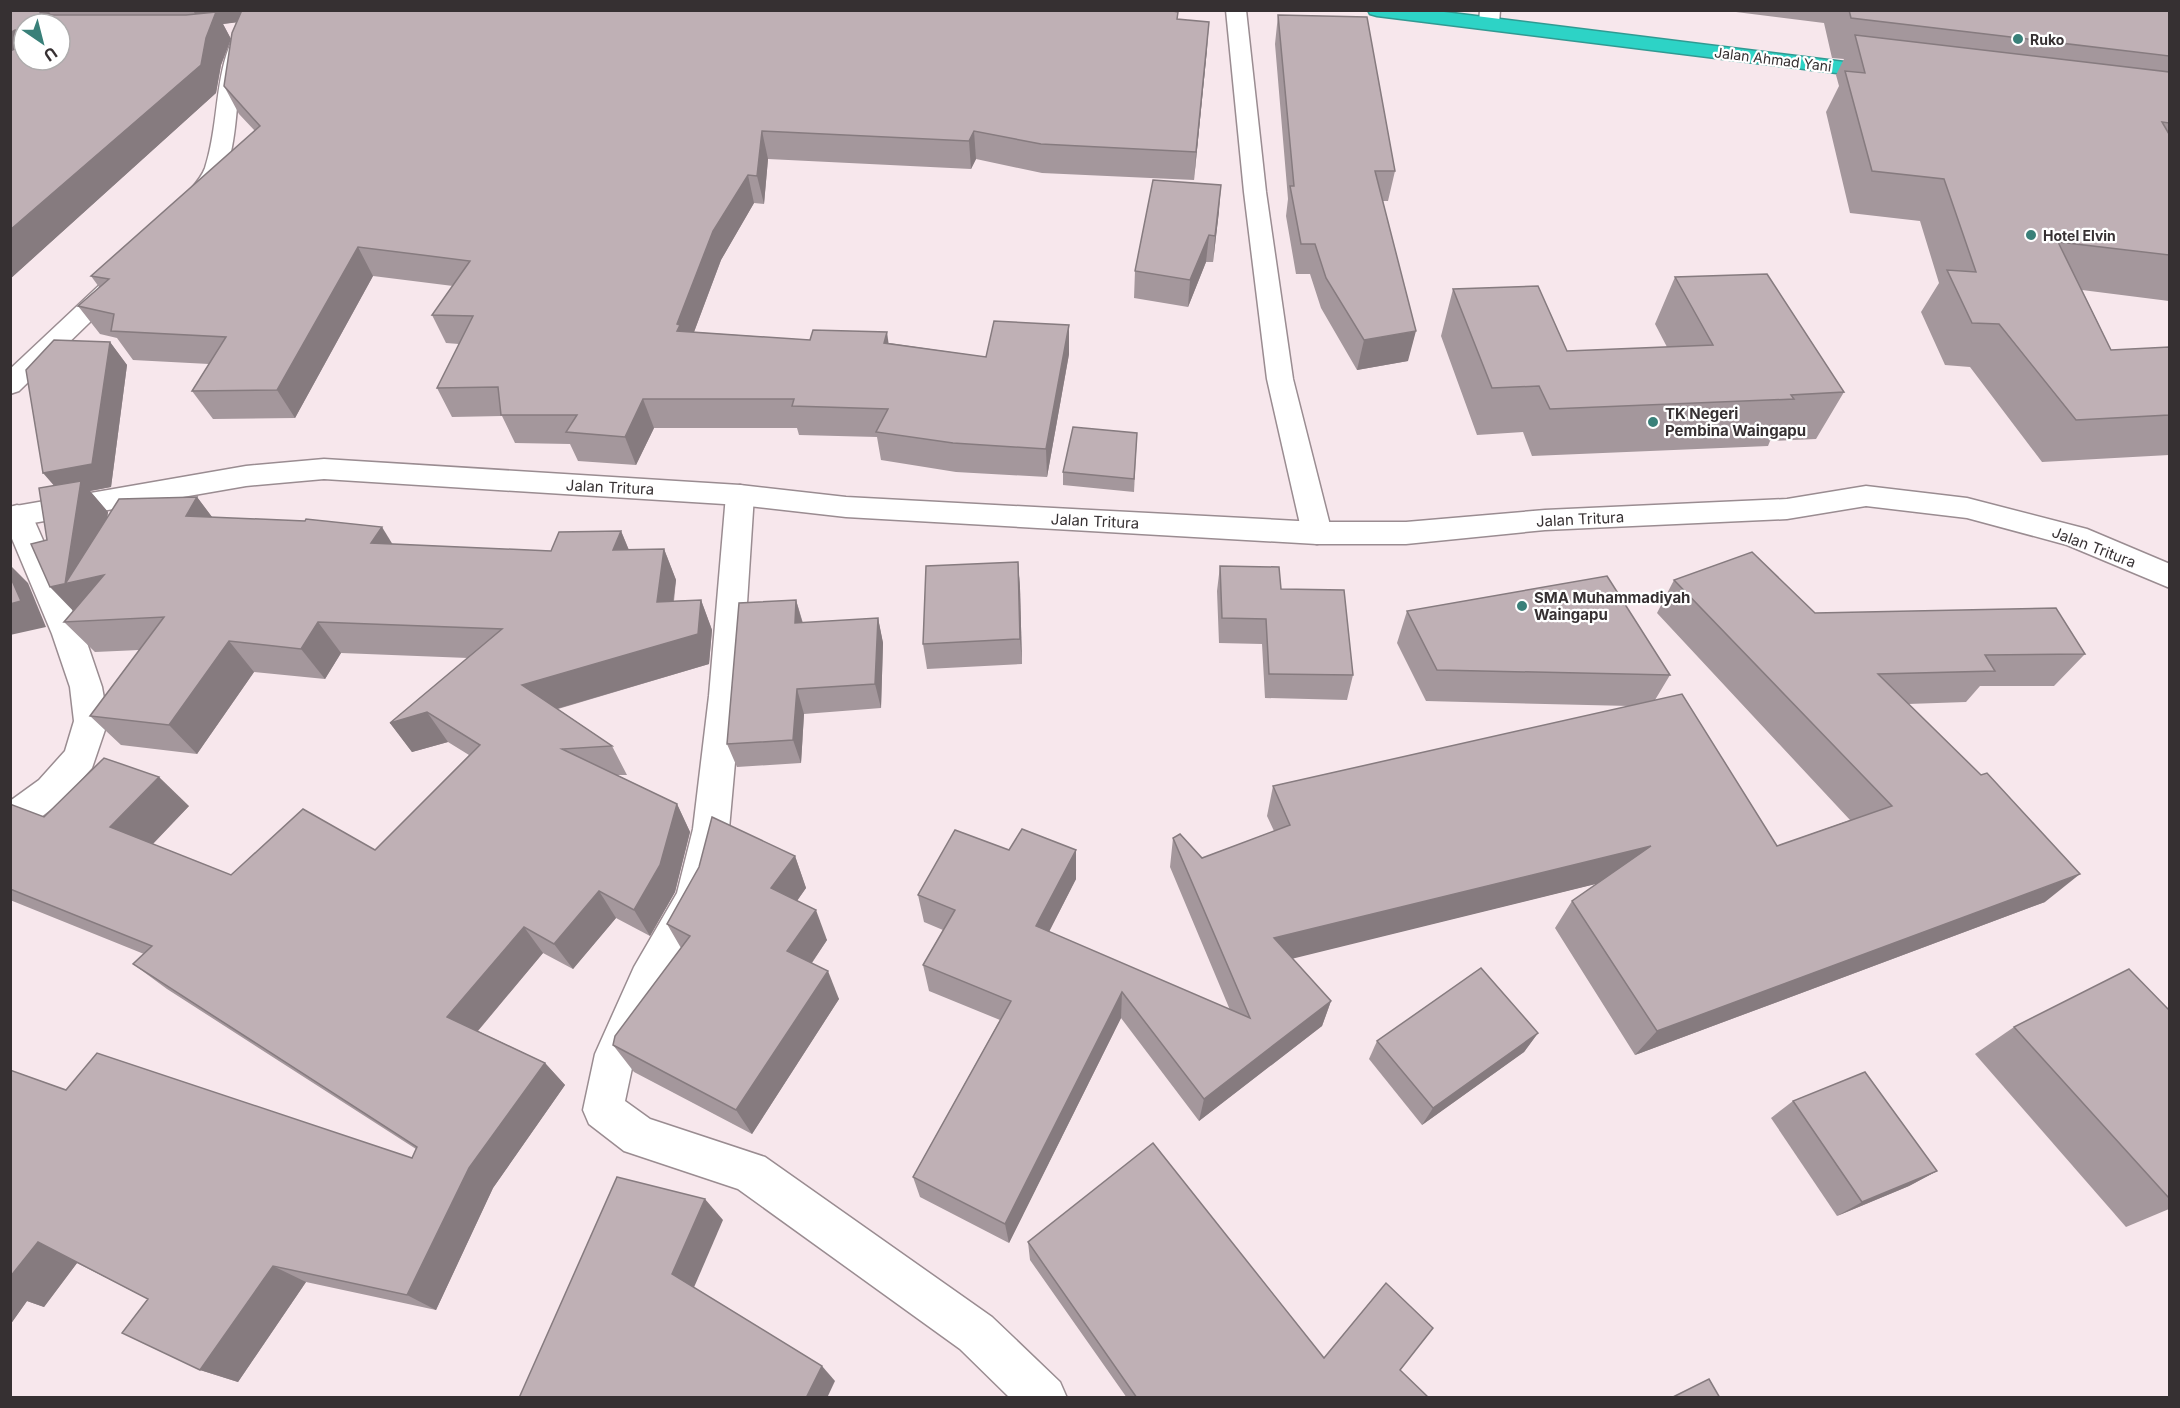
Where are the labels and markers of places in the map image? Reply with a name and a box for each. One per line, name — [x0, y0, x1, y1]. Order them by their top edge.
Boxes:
place label: Ruko — [2030, 31, 2065, 48]
marker: Ruko — [2011, 32, 2025, 46]
place label: Hotel Elvin — [2043, 227, 2116, 244]
marker: Hotel Elvin — [2024, 228, 2038, 242]
place label: TK Negeri Pembina Waingapu — [1665, 404, 1806, 440]
marker: TK Negeri Pembina Waingapu — [1646, 415, 1660, 429]
place label: SMA Muhammadiyah Waingapu — [1534, 588, 1690, 624]
marker: SMA Muhammadiyah Waingapu — [1515, 599, 1529, 613]

